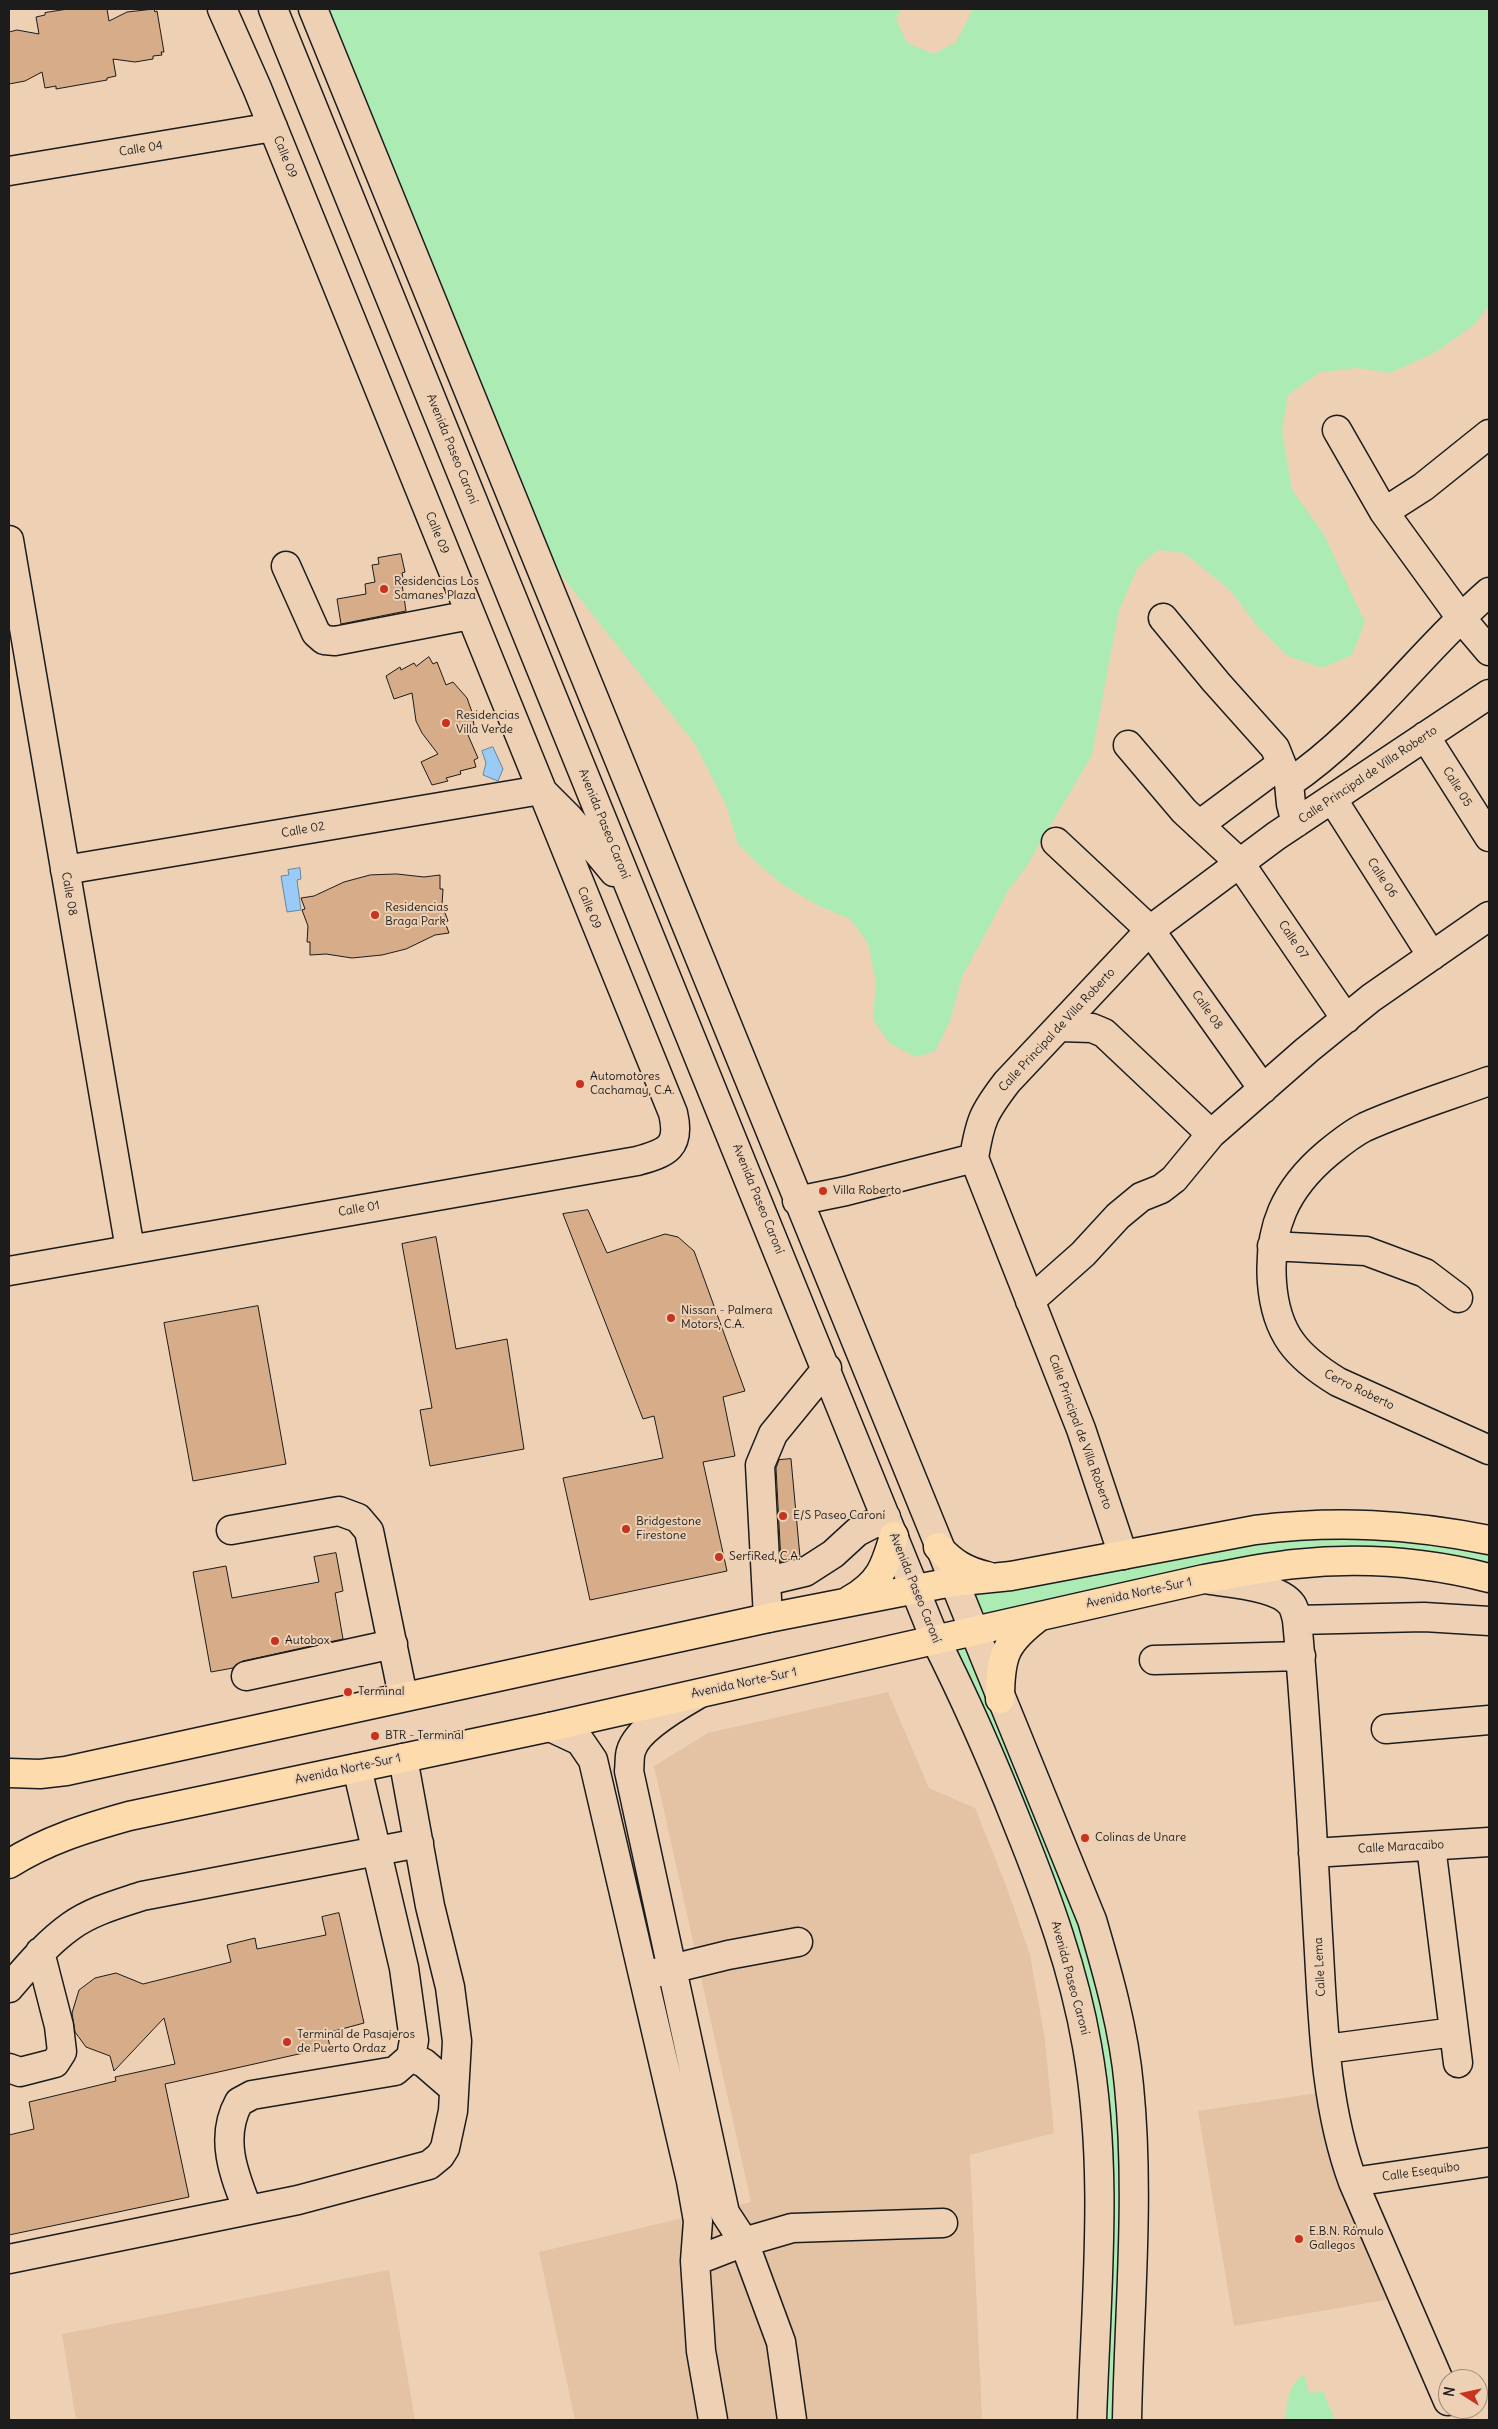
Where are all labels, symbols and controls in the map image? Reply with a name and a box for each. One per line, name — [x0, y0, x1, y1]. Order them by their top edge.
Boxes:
street label: Calle 09 — [270, 134, 300, 180]
street label: Calle 04 — [118, 138, 164, 160]
street label: Avenida Paseo Caroní — [423, 392, 481, 506]
street label: Calle 09 — [422, 510, 452, 556]
place label: Residencias Los Samanes Plaza — [394, 575, 479, 603]
marker: Residencias Los Samanes Plaza — [378, 583, 390, 595]
place label: Residencias Villa Verde — [456, 709, 520, 737]
marker: Residencias Villa Verde — [440, 717, 452, 729]
street label: Calle Principal de Villa Roberto — [1296, 723, 1440, 827]
street label: Calle 05 — [1439, 764, 1475, 810]
street label: Avenida Paseo Caroní — [575, 767, 633, 881]
street label: Calle 02 — [280, 819, 326, 841]
street label: Calle 06 — [1364, 856, 1400, 900]
street label: Calle 08 — [58, 871, 80, 917]
street label: Calle 09 — [574, 885, 604, 931]
place label: Residencias Braga Park — [385, 901, 449, 929]
marker: Residencias Braga Park — [369, 909, 381, 921]
street label: Calle 07 — [1275, 918, 1311, 962]
street label: Calle Principal de Villa Roberto — [996, 965, 1118, 1095]
street label: Calle 08 — [1188, 988, 1226, 1032]
place label: Automotores Cachamay, C.A. — [590, 1070, 675, 1098]
marker: Automotores Cachamay, C.A. — [574, 1078, 586, 1090]
street label: Avenida Paseo Caroní — [729, 1142, 787, 1256]
place label: Villa Roberto — [833, 1184, 901, 1198]
marker: Villa Roberto — [817, 1185, 829, 1197]
street label: Calle 01 — [337, 1198, 381, 1220]
place label: Nissan - Palmera Motors, C.A. — [681, 1304, 773, 1332]
marker: Nissan - Palmera Motors, C.A. — [665, 1312, 677, 1324]
street label: Calle Principal de Villa Roberto — [1045, 1353, 1115, 1511]
street label: Cerro Roberto — [1322, 1367, 1396, 1413]
place label: E/S Paseo Caroní — [793, 1509, 885, 1523]
marker: E/S Paseo Caroní — [777, 1510, 789, 1522]
place label: Bridgestone Firestone — [636, 1515, 701, 1543]
marker: Bridgestone Firestone — [620, 1523, 632, 1535]
street label: Avenida Paseo Caroní — [886, 1531, 944, 1645]
place label: SerfiRed, C.A. — [729, 1550, 800, 1564]
marker: SerfiRed, C.A. — [713, 1551, 725, 1563]
street label: Avenida Norte-Sur 1 — [1085, 1575, 1193, 1611]
place label: Autobox — [285, 1634, 330, 1648]
marker: Autobox — [269, 1635, 281, 1647]
street label: Avenida Norte-Sur 1 — [690, 1665, 798, 1701]
place label: Terminal — [358, 1685, 404, 1699]
marker: Terminal — [342, 1686, 354, 1698]
place label: BTR - Terminal — [385, 1729, 464, 1743]
marker: BTR - Terminal — [369, 1730, 381, 1742]
street label: Avenida Norte-Sur 1 — [294, 1751, 402, 1787]
place label: Colinas de Unare — [1095, 1831, 1186, 1845]
marker: Colinas de Unare — [1079, 1832, 1091, 1844]
street label: Calle Maracaibo — [1358, 1838, 1444, 1856]
street label: Avenida Paseo Caroní — [1048, 1919, 1092, 2037]
street label: Calle Lema — [1311, 1937, 1329, 1997]
place label: Terminal de Pasajeros de Puerto Ordaz — [297, 2028, 415, 2056]
marker: Terminal de Pasajeros de Puerto Ordaz — [281, 2036, 293, 2048]
street label: Calle Esequibo — [1381, 2159, 1461, 2185]
place label: E.B.N. Rómulo Gallegos — [1309, 2225, 1384, 2253]
marker: E.B.N. Rómulo Gallegos — [1293, 2233, 1305, 2245]
north arrow — [1438, 2369, 1488, 2419]
text: N — [1440, 2385, 1459, 2398]

